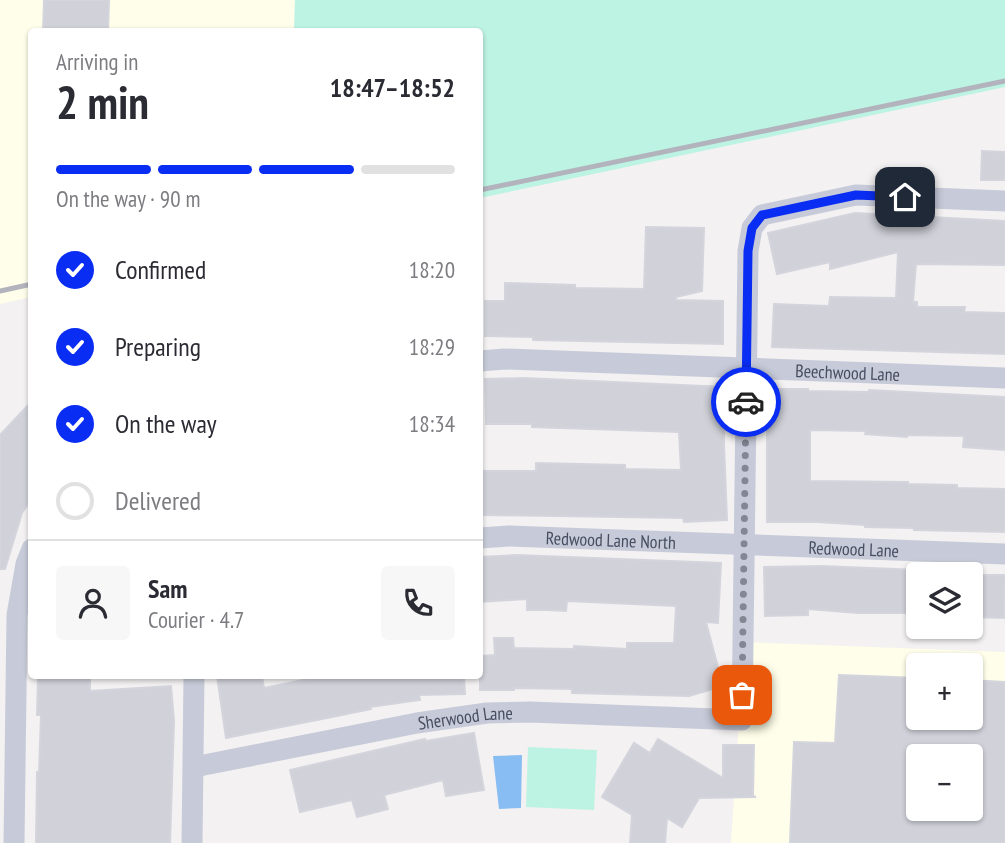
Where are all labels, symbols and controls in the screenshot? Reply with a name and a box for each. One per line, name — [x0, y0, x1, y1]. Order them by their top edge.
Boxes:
text: Arriving in — [56, 47, 138, 76]
text: 18:47–18:52 — [330, 71, 455, 104]
text: 2 min — [56, 72, 149, 132]
pin — [875, 167, 935, 227]
icon: home — [886, 178, 924, 216]
text: On the way · 90 m — [56, 184, 200, 213]
icon: check — [56, 251, 94, 289]
text: Confirmed — [115, 253, 206, 286]
text: 18:20 — [409, 255, 455, 284]
icon: check — [56, 328, 94, 366]
text: Preparing — [115, 330, 201, 363]
text: 18:29 — [409, 332, 455, 361]
street label: Beechwood Lane — [795, 359, 900, 386]
courier — [711, 367, 781, 437]
icon: car — [727, 383, 765, 421]
icon: check — [56, 405, 94, 443]
text: On the way — [115, 407, 217, 440]
text: 18:34 — [409, 409, 455, 438]
text: Delivered — [115, 484, 201, 517]
street label: Redwood Lane North — [545, 526, 676, 554]
street label: Redwood Lane — [808, 535, 899, 562]
map controls — [906, 562, 983, 821]
button: layers — [906, 562, 983, 639]
button: person — [56, 566, 130, 640]
button: phone — [381, 566, 455, 640]
text: Sam — [148, 572, 187, 605]
text: Courier · 4.7 — [148, 605, 244, 634]
button: + — [906, 653, 983, 730]
pin — [712, 665, 772, 725]
icon: bag — [723, 676, 761, 714]
street label: Sherwood Lane — [416, 701, 513, 734]
button: − — [906, 744, 983, 821]

